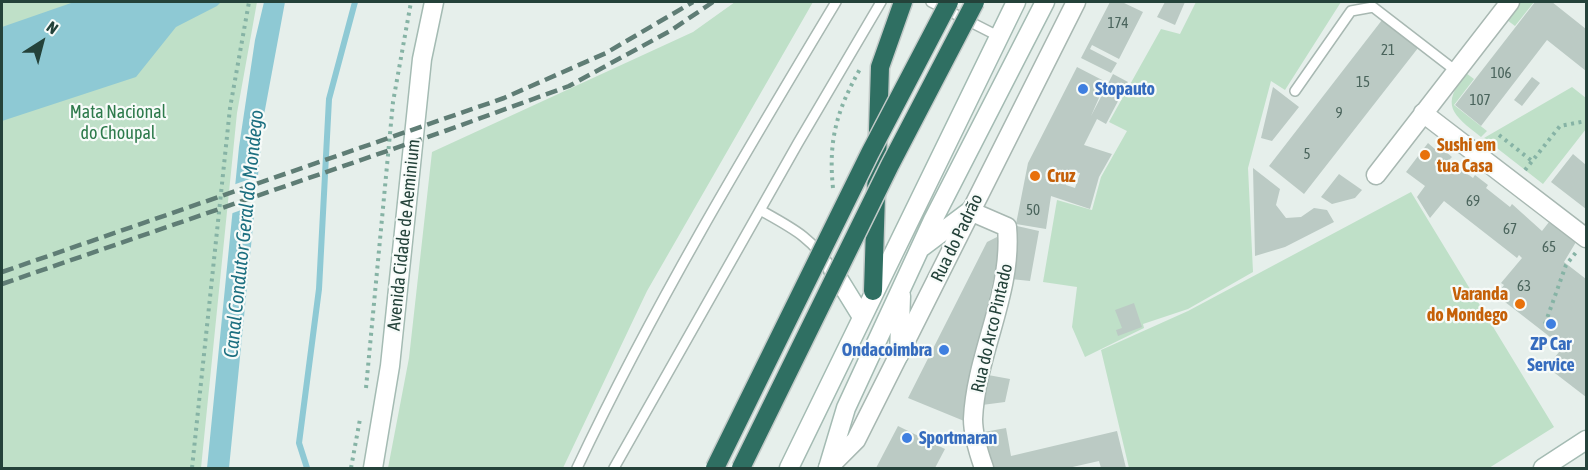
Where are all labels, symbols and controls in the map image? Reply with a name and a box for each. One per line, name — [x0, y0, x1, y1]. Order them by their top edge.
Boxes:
north arrow — [12, 12, 72, 72]
house number: 174 — [1107, 14, 1129, 32]
text: N — [43, 17, 62, 37]
house number: 21 — [1381, 41, 1395, 59]
house number: 106 — [1490, 64, 1512, 82]
house number: 15 — [1356, 73, 1370, 91]
place label: Stopauto — [1095, 78, 1155, 100]
marker: Stopauto — [1076, 82, 1090, 96]
house number: 107 — [1469, 91, 1491, 109]
park label: Mata Nacional do Choupal — [70, 101, 166, 144]
house number: 9 — [1335, 104, 1343, 122]
water label: Canal Condutor Geral do Mondego — [219, 109, 269, 359]
place label: Sushi em tua Casa — [1437, 134, 1496, 176]
street label: Avenida Cidade de Aeminium — [383, 138, 425, 332]
house number: 5 — [1303, 145, 1311, 163]
marker: Sushi em tua Casa — [1418, 148, 1432, 162]
place label: Cruz — [1047, 165, 1076, 187]
marker: Cruz — [1028, 169, 1042, 183]
street label: Rua do Padrão — [926, 191, 988, 285]
house number: 69 — [1466, 192, 1480, 210]
house number: 50 — [1026, 201, 1040, 219]
house number: 67 — [1503, 220, 1517, 238]
house number: 65 — [1542, 238, 1556, 256]
street label: Rua do Arco Pintado — [967, 261, 1017, 395]
house number: 63 — [1517, 277, 1531, 295]
place label: Varanda do Mondego — [1427, 283, 1508, 326]
marker: Varanda do Mondego — [1513, 297, 1527, 311]
marker: ZP Car Service — [1544, 317, 1558, 331]
place label: ZP Car Service — [1527, 333, 1575, 376]
place label: Ondacoimbra — [842, 339, 932, 361]
marker: Ondacoimbra — [937, 343, 951, 357]
place label: Sportmaran — [919, 427, 997, 449]
marker: Sportmaran — [900, 431, 914, 445]

